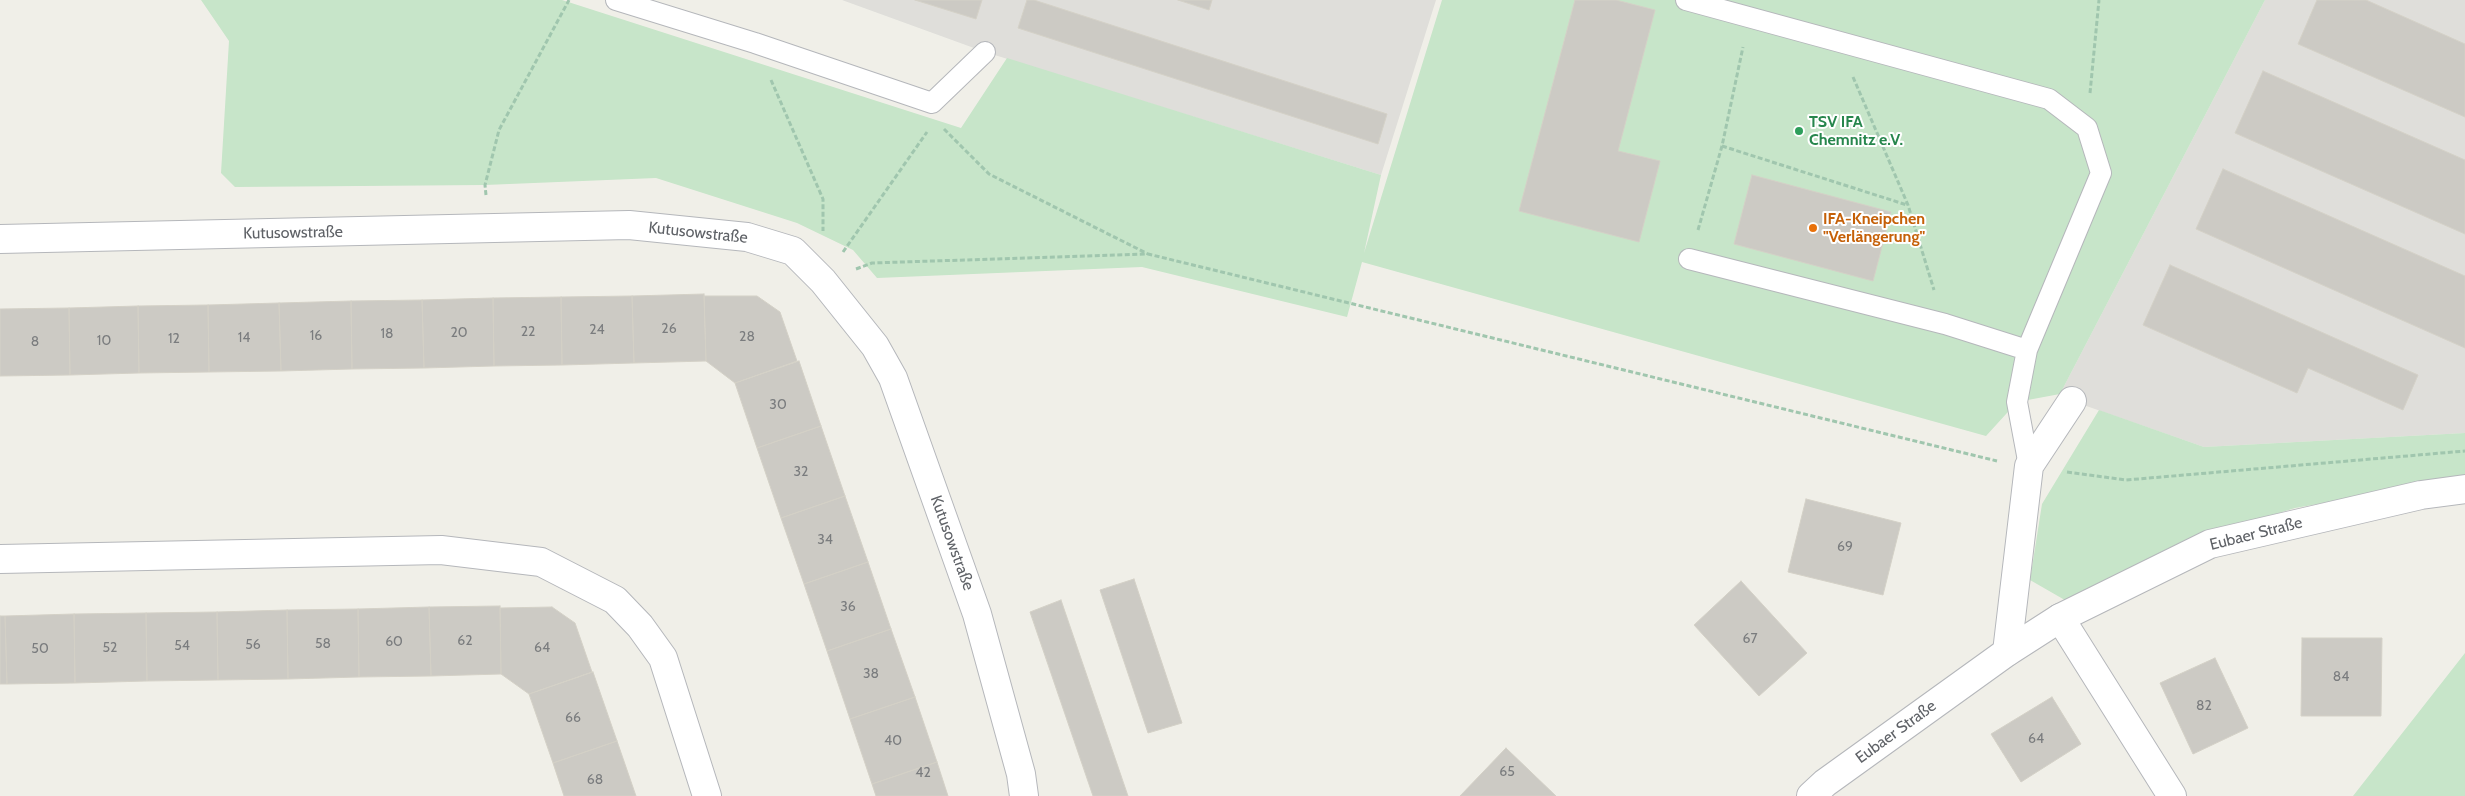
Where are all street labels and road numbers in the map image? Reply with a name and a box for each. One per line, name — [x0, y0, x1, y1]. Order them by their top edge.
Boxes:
street label: Kutusowstraße — [647, 218, 749, 248]
street label: Kutusowstraße — [243, 223, 343, 243]
street label: Kutusowstraße — [926, 493, 978, 593]
street label: Eubaer Straße — [2208, 513, 2304, 555]
street label: Eubaer Straße — [1852, 696, 1940, 768]

